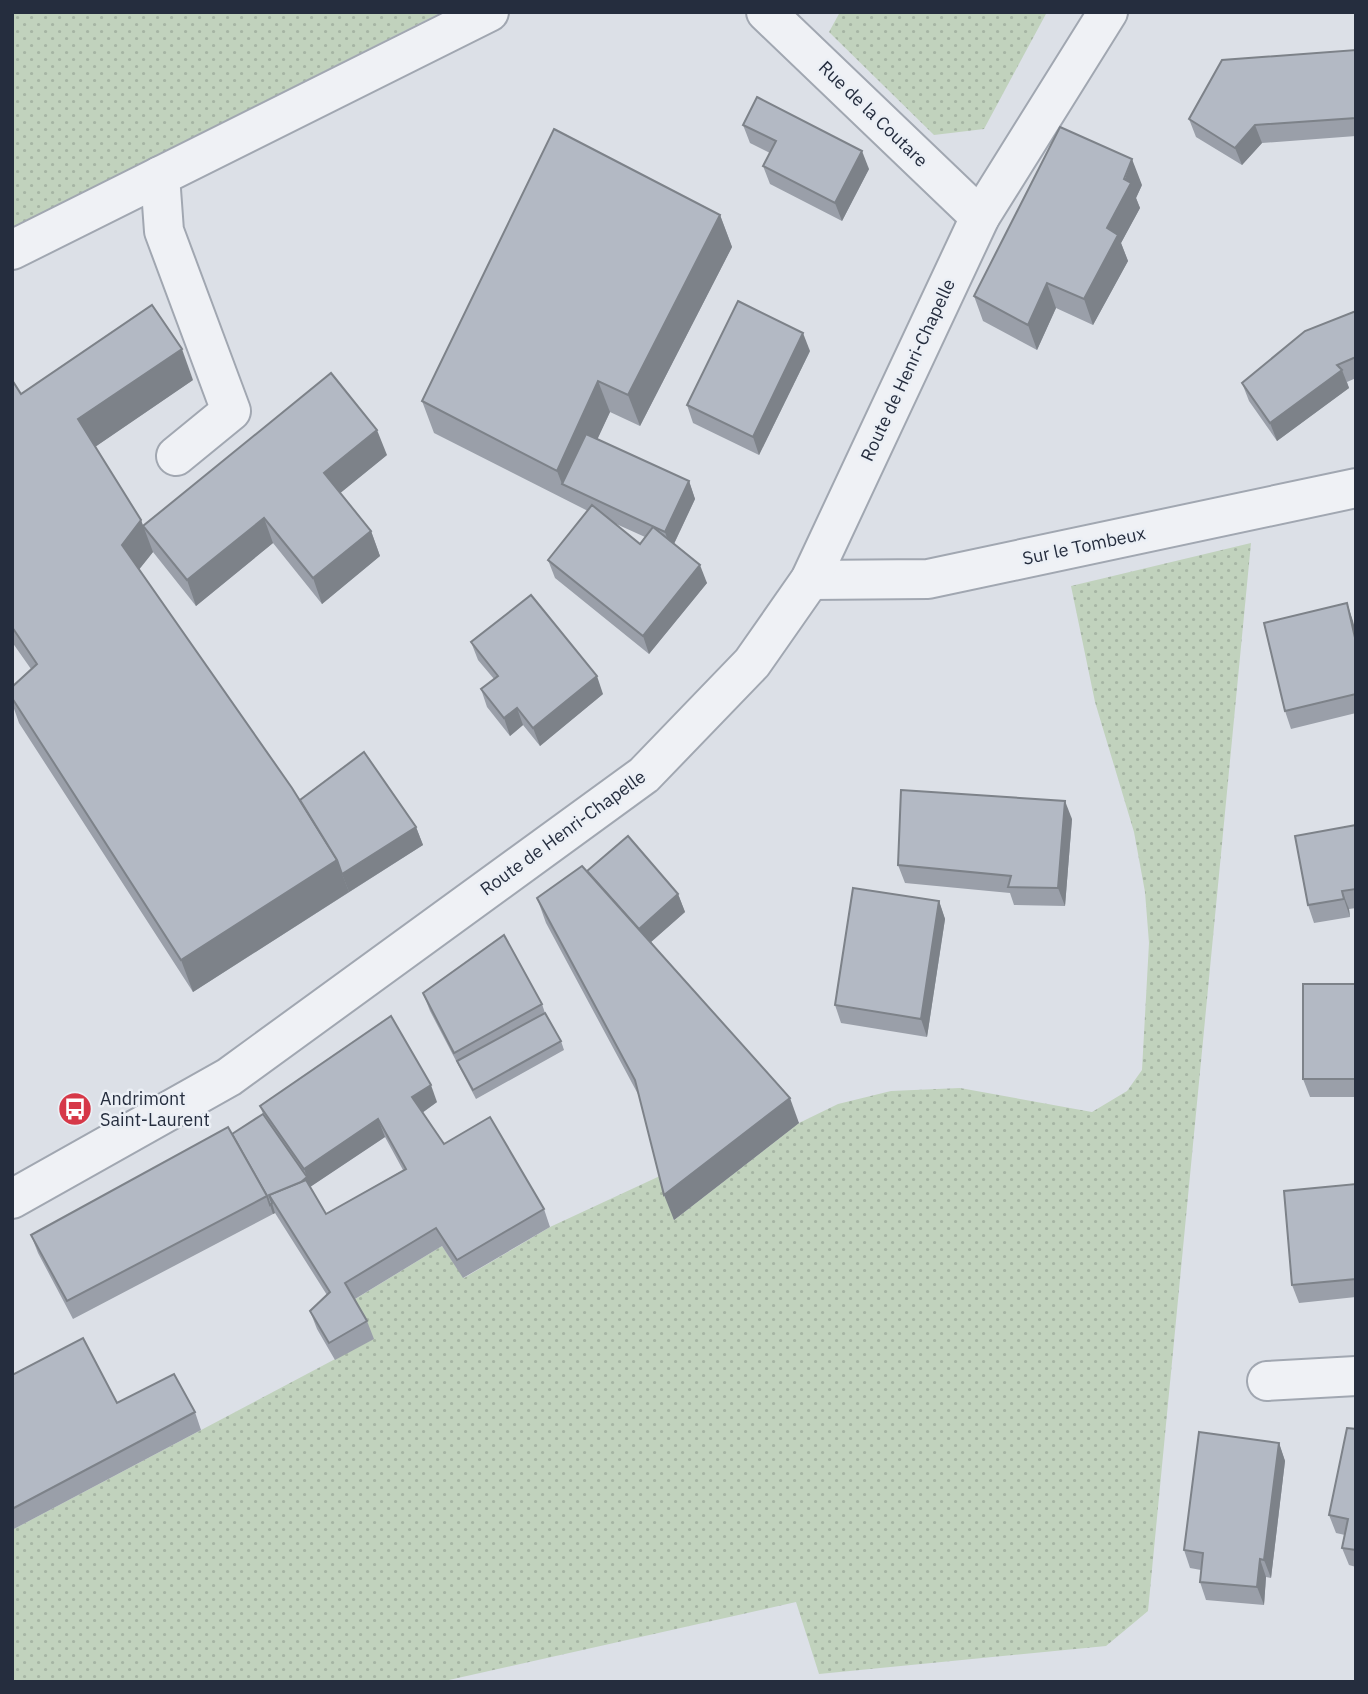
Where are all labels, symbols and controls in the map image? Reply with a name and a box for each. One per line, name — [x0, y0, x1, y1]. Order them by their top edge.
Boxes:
street label: Rue de la Coutare — [814, 56, 933, 172]
street label: Route de Henri-Chapelle — [855, 275, 960, 465]
street label: Sur le Tombeux — [1020, 521, 1147, 570]
street label: Route de Henri-Chapelle — [476, 765, 650, 900]
place label: Andrimont Saint-Laurent — [100, 1087, 210, 1131]
bus stop icon: Andrimont Saint-Laurent — [56, 1090, 94, 1128]

